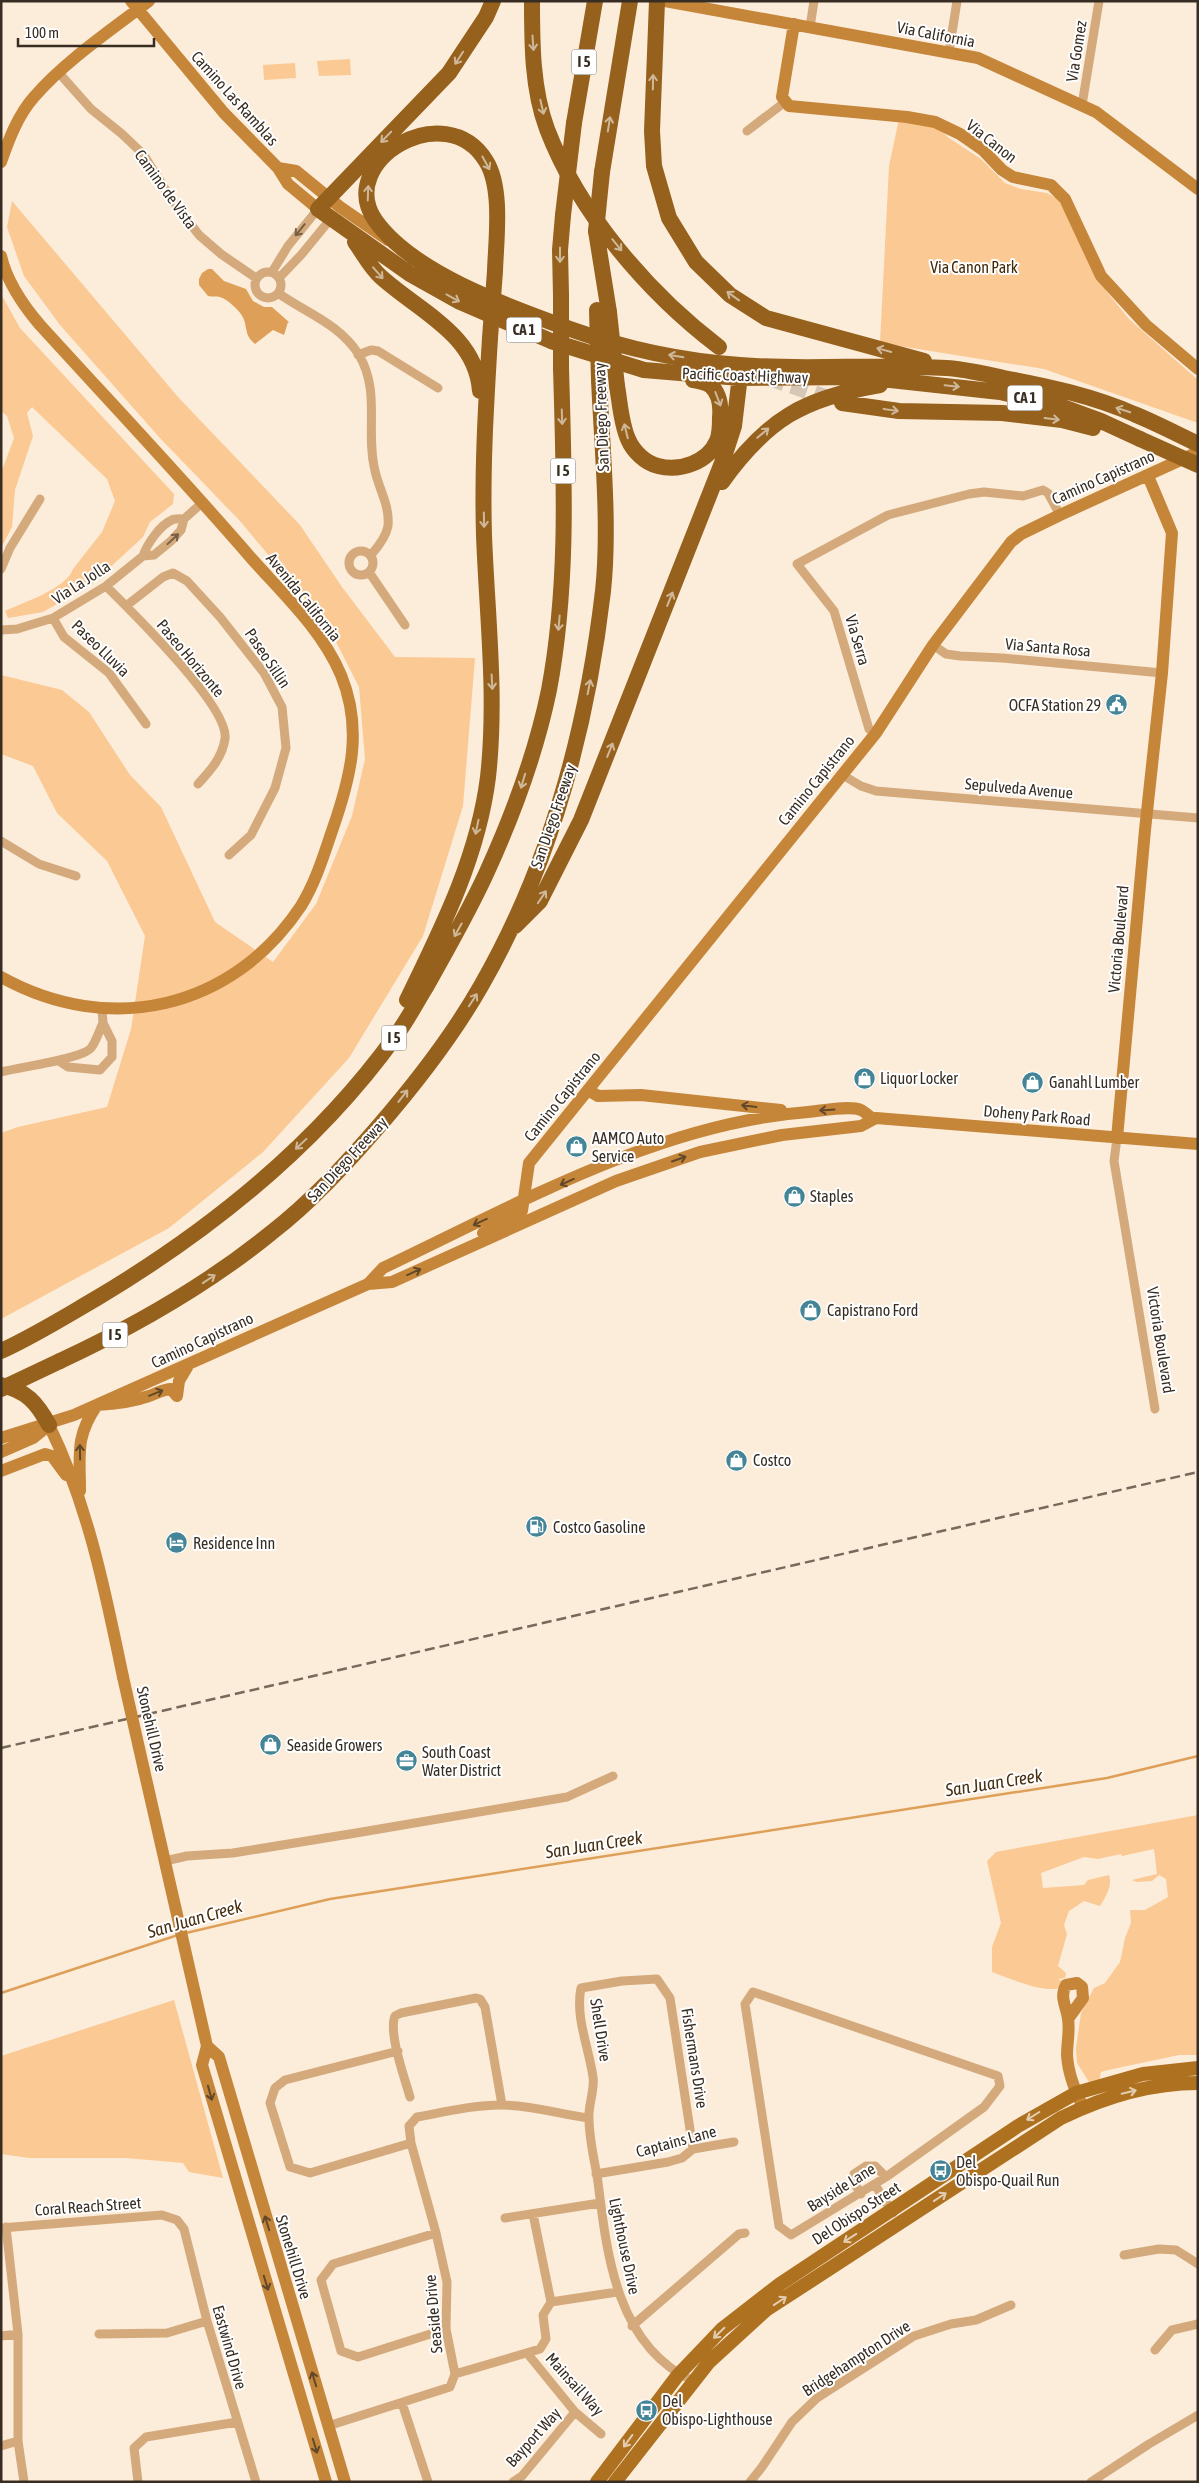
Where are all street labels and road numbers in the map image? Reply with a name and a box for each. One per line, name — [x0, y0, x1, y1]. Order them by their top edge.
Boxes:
street label: Via California — [895, 18, 977, 50]
street label: Via Gomez — [1062, 19, 1090, 83]
street label: Camino Las Ramblas — [188, 47, 282, 149]
road number: I 5 — [572, 50, 596, 74]
street label: Via Canon — [963, 116, 1021, 166]
street label: Camino de Vista — [131, 146, 201, 232]
road number: CA 1 — [506, 318, 542, 342]
street label: San Diego Freeway — [590, 362, 613, 472]
street label: Pacific Coast Highway — [681, 364, 809, 387]
road number: CA 1 — [1008, 386, 1042, 410]
street label: Camino Capistrano — [1049, 446, 1158, 509]
road number: I 5 — [550, 458, 576, 484]
street label: Avenida California — [263, 549, 345, 645]
street label: Via La Jolla — [49, 557, 113, 607]
street label: Via Serra — [842, 613, 874, 667]
street label: Paseo Lluvia — [68, 616, 134, 680]
street label: Paseo Horizonte — [153, 616, 229, 700]
street label: Paseo Sillin — [242, 625, 294, 691]
street label: Via Santa Rosa — [1004, 634, 1092, 660]
street label: Camino Capistrano — [774, 731, 859, 829]
street label: San Diego Freeway — [527, 761, 580, 871]
street label: Sepulveda Avenue — [964, 774, 1074, 803]
street label: Victoria Boulevard — [1104, 885, 1132, 993]
road number: I 5 — [382, 1026, 406, 1050]
street label: Camino Capistrano — [520, 1047, 605, 1145]
street label: Doheny Park Road — [983, 1101, 1091, 1130]
street label: San Diego Freeway — [303, 1113, 392, 1206]
street label: Victoria Boulevard — [1144, 1285, 1178, 1395]
street label: Camino Capistrano — [148, 1308, 256, 1372]
road number: I 5 — [102, 1322, 128, 1348]
street label: Stonehill Drive — [133, 1685, 171, 1773]
street label: Shell Drive — [587, 1997, 615, 2063]
street label: Fishermans Drive — [678, 2007, 712, 2109]
street label: Captains Lane — [634, 2122, 718, 2161]
street label: Bayside Lane — [804, 2159, 879, 2216]
street label: Del Obispo Street — [809, 2178, 904, 2249]
street label: Coral Reach Street — [34, 2193, 142, 2219]
street label: Lighthouse Drive — [605, 2196, 644, 2296]
street label: Stonehill Drive — [273, 2213, 315, 2301]
street label: Seaside Drive — [421, 2274, 445, 2354]
street label: Eastwind Drive — [209, 2303, 251, 2391]
street label: Bridgehampton Drive — [799, 2316, 914, 2400]
street label: Mainsail Way — [541, 2349, 608, 2420]
street label: Bayport Way — [502, 2403, 565, 2471]

